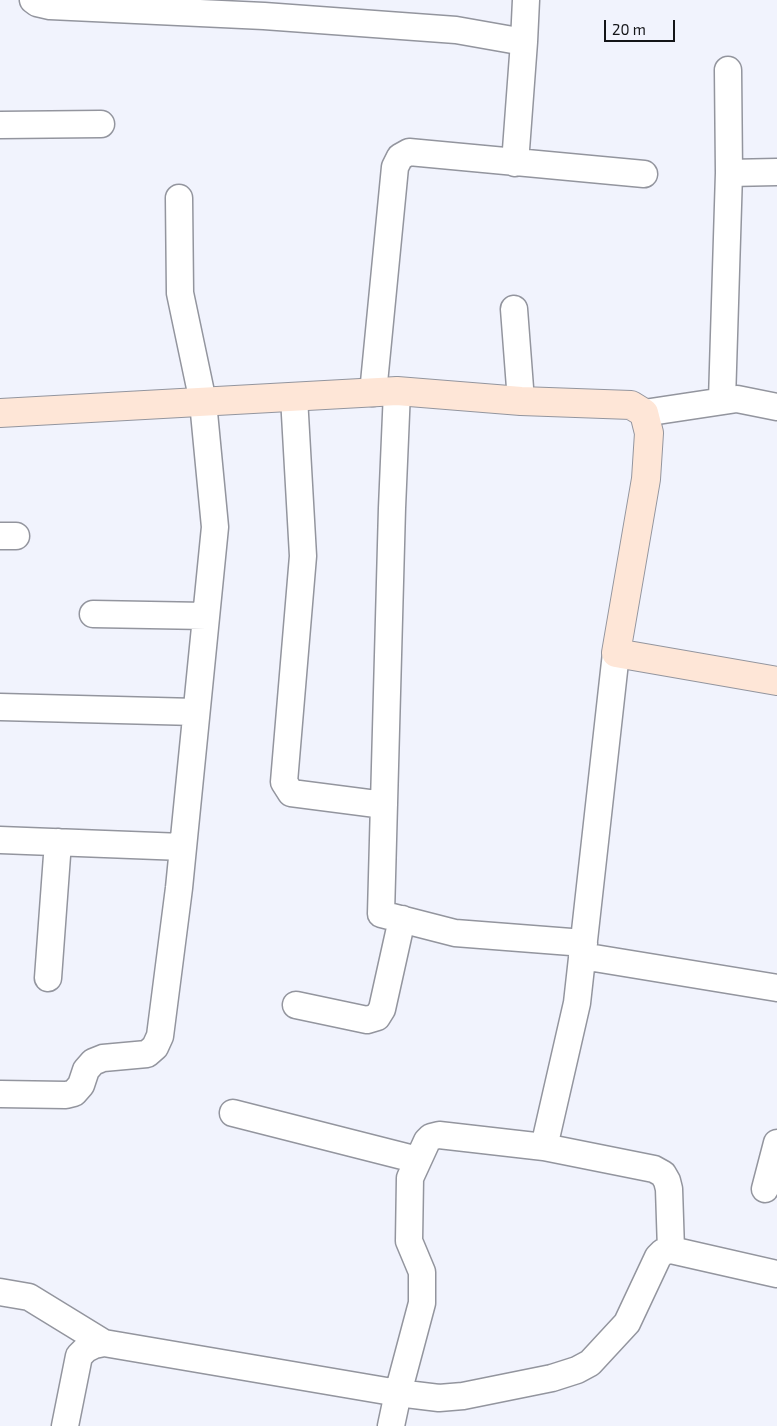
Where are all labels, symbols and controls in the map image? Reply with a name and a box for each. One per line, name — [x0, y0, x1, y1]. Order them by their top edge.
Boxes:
scale bar — [607, 10, 678, 42]
text: 20 m — [612, 20, 646, 38]

